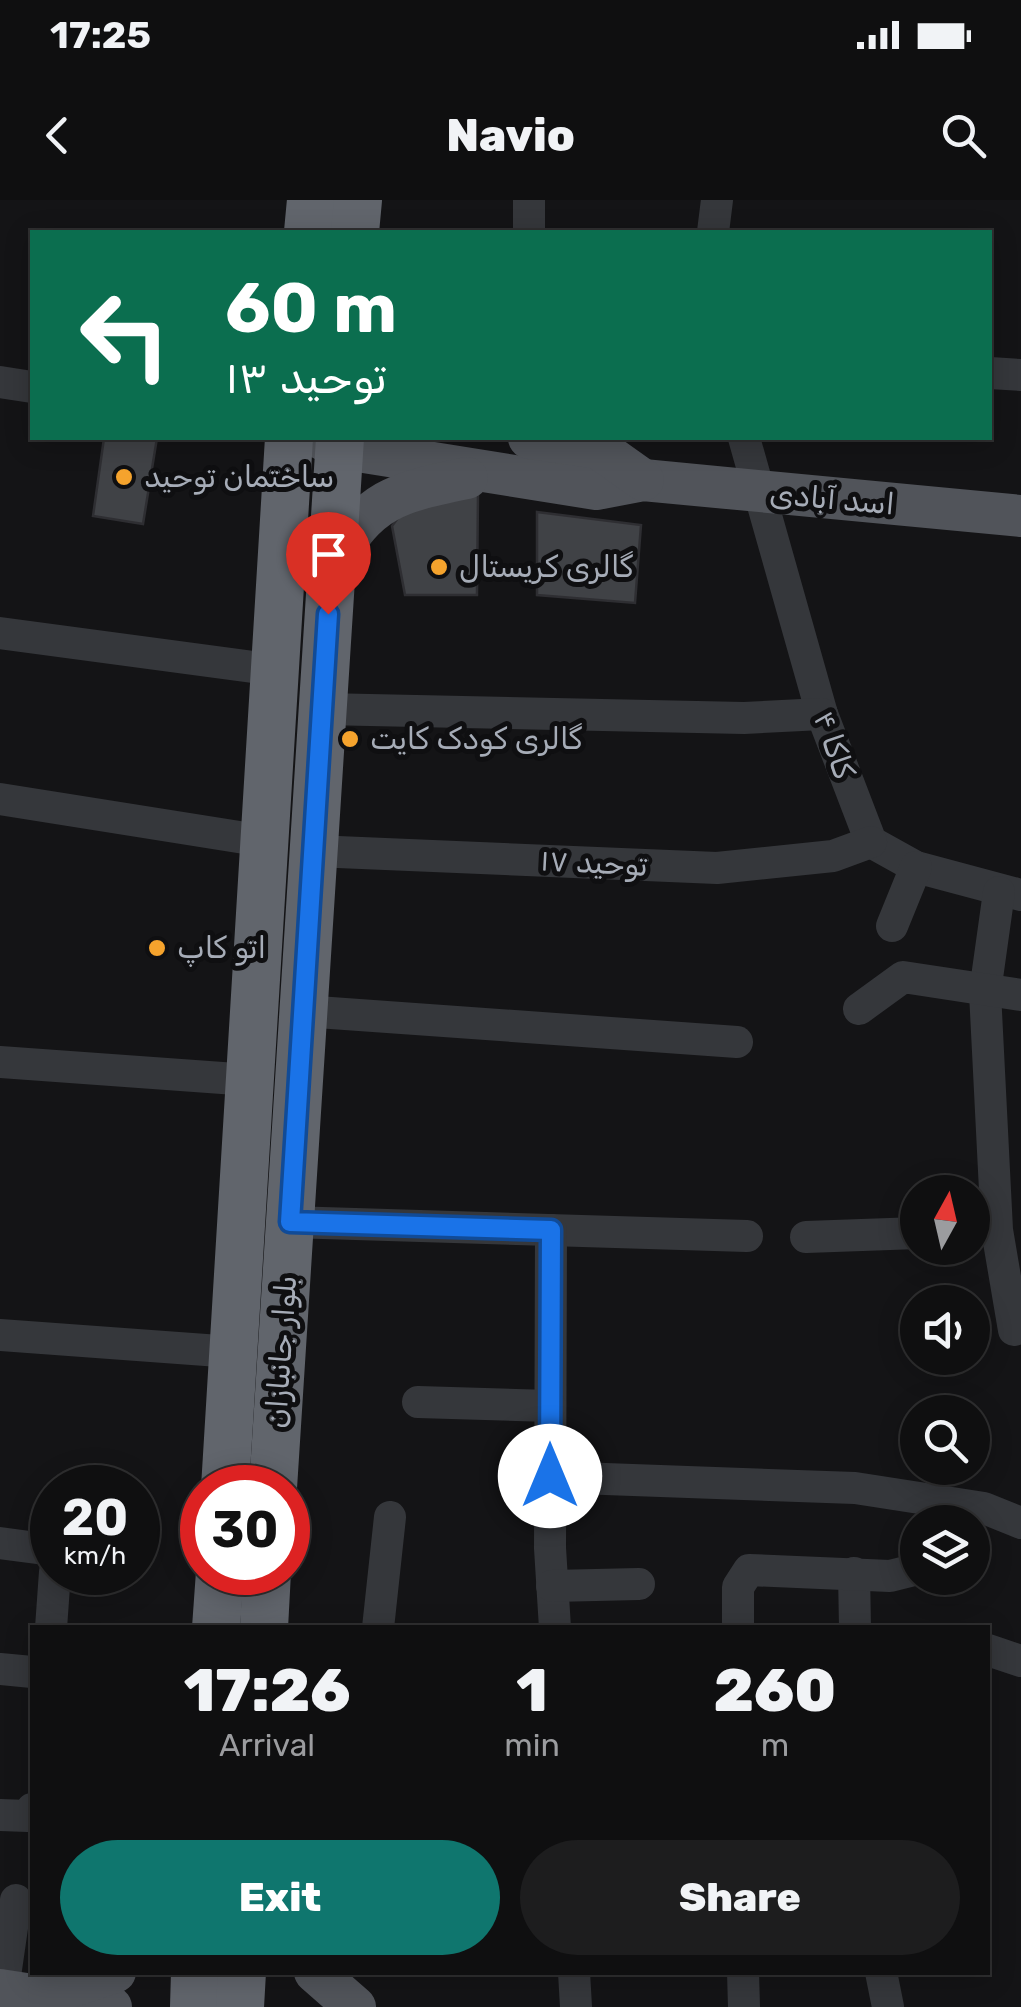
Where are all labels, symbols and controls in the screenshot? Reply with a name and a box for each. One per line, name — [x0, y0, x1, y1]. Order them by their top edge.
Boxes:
text: 17:25 — [50, 12, 151, 58]
icon: back — [30, 108, 85, 163]
icon: search — [936, 108, 991, 163]
text: Navio — [446, 109, 575, 162]
text: 60 m — [225, 267, 397, 350]
icon: left — [60, 270, 190, 400]
text: توحید ۱۳ — [225, 351, 387, 404]
place label: ساختمان توحید — [144, 459, 334, 495]
marker: ساختمان توحید — [113, 466, 135, 488]
street label: اسد آبادی — [768, 476, 896, 522]
pin — [286, 512, 371, 615]
icon: arrive — [301, 527, 356, 582]
place label: گالری کریستال — [459, 549, 634, 585]
marker: گالری کریستال — [428, 556, 450, 578]
street label: کاکا ۴ — [806, 707, 862, 784]
place label: گالری کودک کایت — [370, 721, 583, 757]
marker: گالری کودک کایت — [339, 728, 361, 750]
street label: توحید ۱۷ — [539, 842, 649, 884]
place label: اتو کاپ — [177, 930, 266, 968]
marker: اتو کاپ — [146, 937, 168, 959]
north arrow — [900, 1175, 990, 1265]
map controls — [900, 1175, 990, 1595]
street label: بلوار جانبازان — [258, 1274, 304, 1430]
button: sound — [900, 1285, 990, 1375]
button: search — [900, 1395, 990, 1485]
position arrow — [498, 1424, 602, 1528]
speed limit sign: 30 — [180, 1465, 310, 1595]
text: 20 — [62, 1488, 128, 1548]
button: layers — [900, 1505, 990, 1595]
text: km/h — [64, 1541, 126, 1570]
text: 17:26 — [184, 1655, 351, 1726]
text: 1 — [516, 1655, 548, 1726]
text: 260 — [713, 1655, 836, 1726]
text: Arrival — [219, 1726, 315, 1764]
text: min — [504, 1726, 560, 1764]
text: m — [761, 1726, 789, 1764]
button: Exit — [60, 1840, 500, 1955]
button: Share — [520, 1840, 960, 1955]

